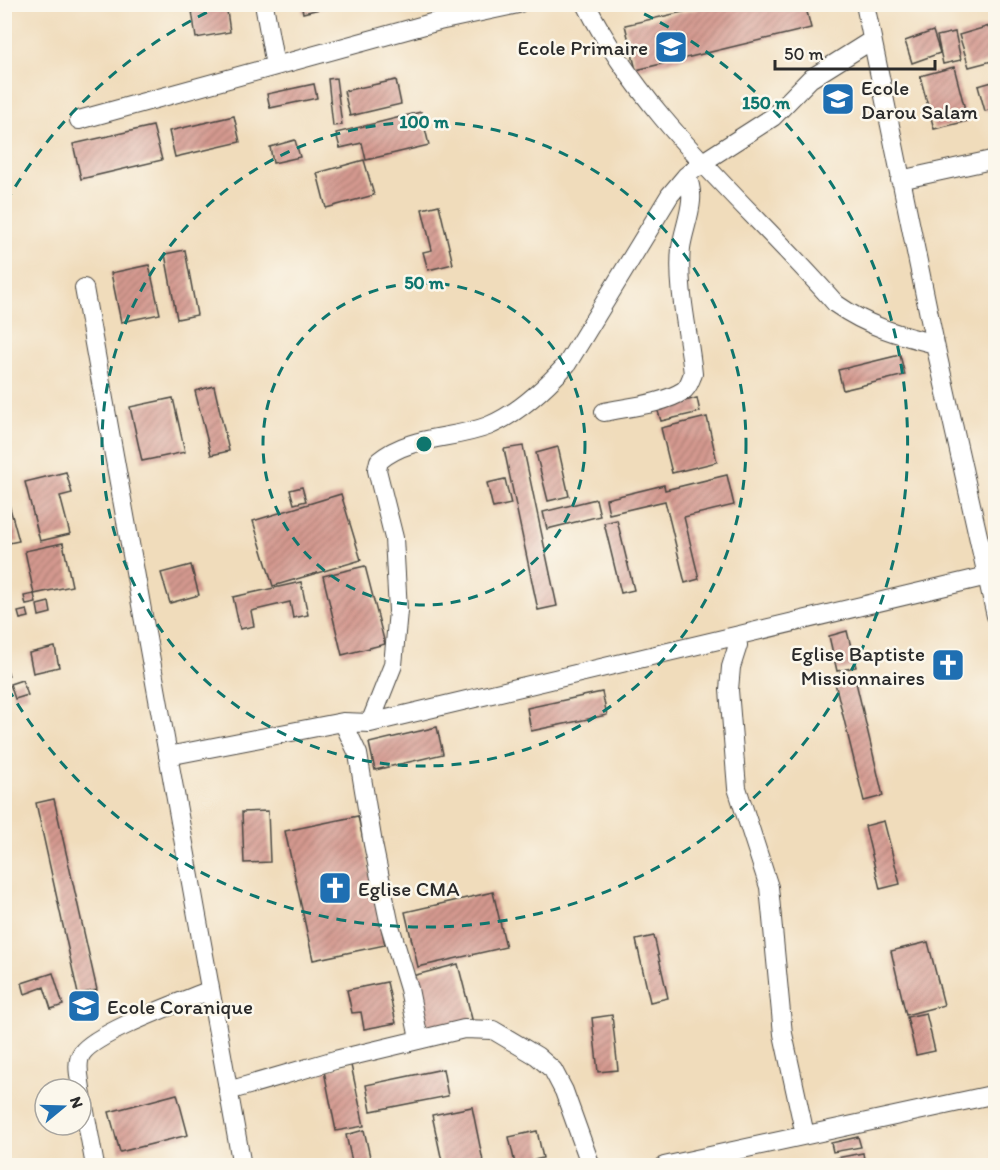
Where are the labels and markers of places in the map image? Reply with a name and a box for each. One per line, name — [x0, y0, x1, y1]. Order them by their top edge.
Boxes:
school or university icon: Ecole Primaire — [653, 29, 689, 65]
place label: Ecole Primaire — [517, 35, 648, 60]
place label: Ecole Darou Salam — [861, 75, 978, 124]
school or university icon: Ecole Darou Salam — [820, 81, 856, 117]
centre of rings — [414, 434, 434, 454]
place label: Eglise Baptiste Missionnaires — [791, 641, 925, 690]
church icon: Eglise Baptiste Missionnaires — [930, 647, 966, 683]
church icon: Eglise CMA — [317, 870, 353, 906]
place label: Eglise CMA — [358, 876, 460, 901]
school or university icon: Ecole Coranique — [66, 988, 102, 1024]
place label: Ecole Coranique — [107, 994, 253, 1019]

